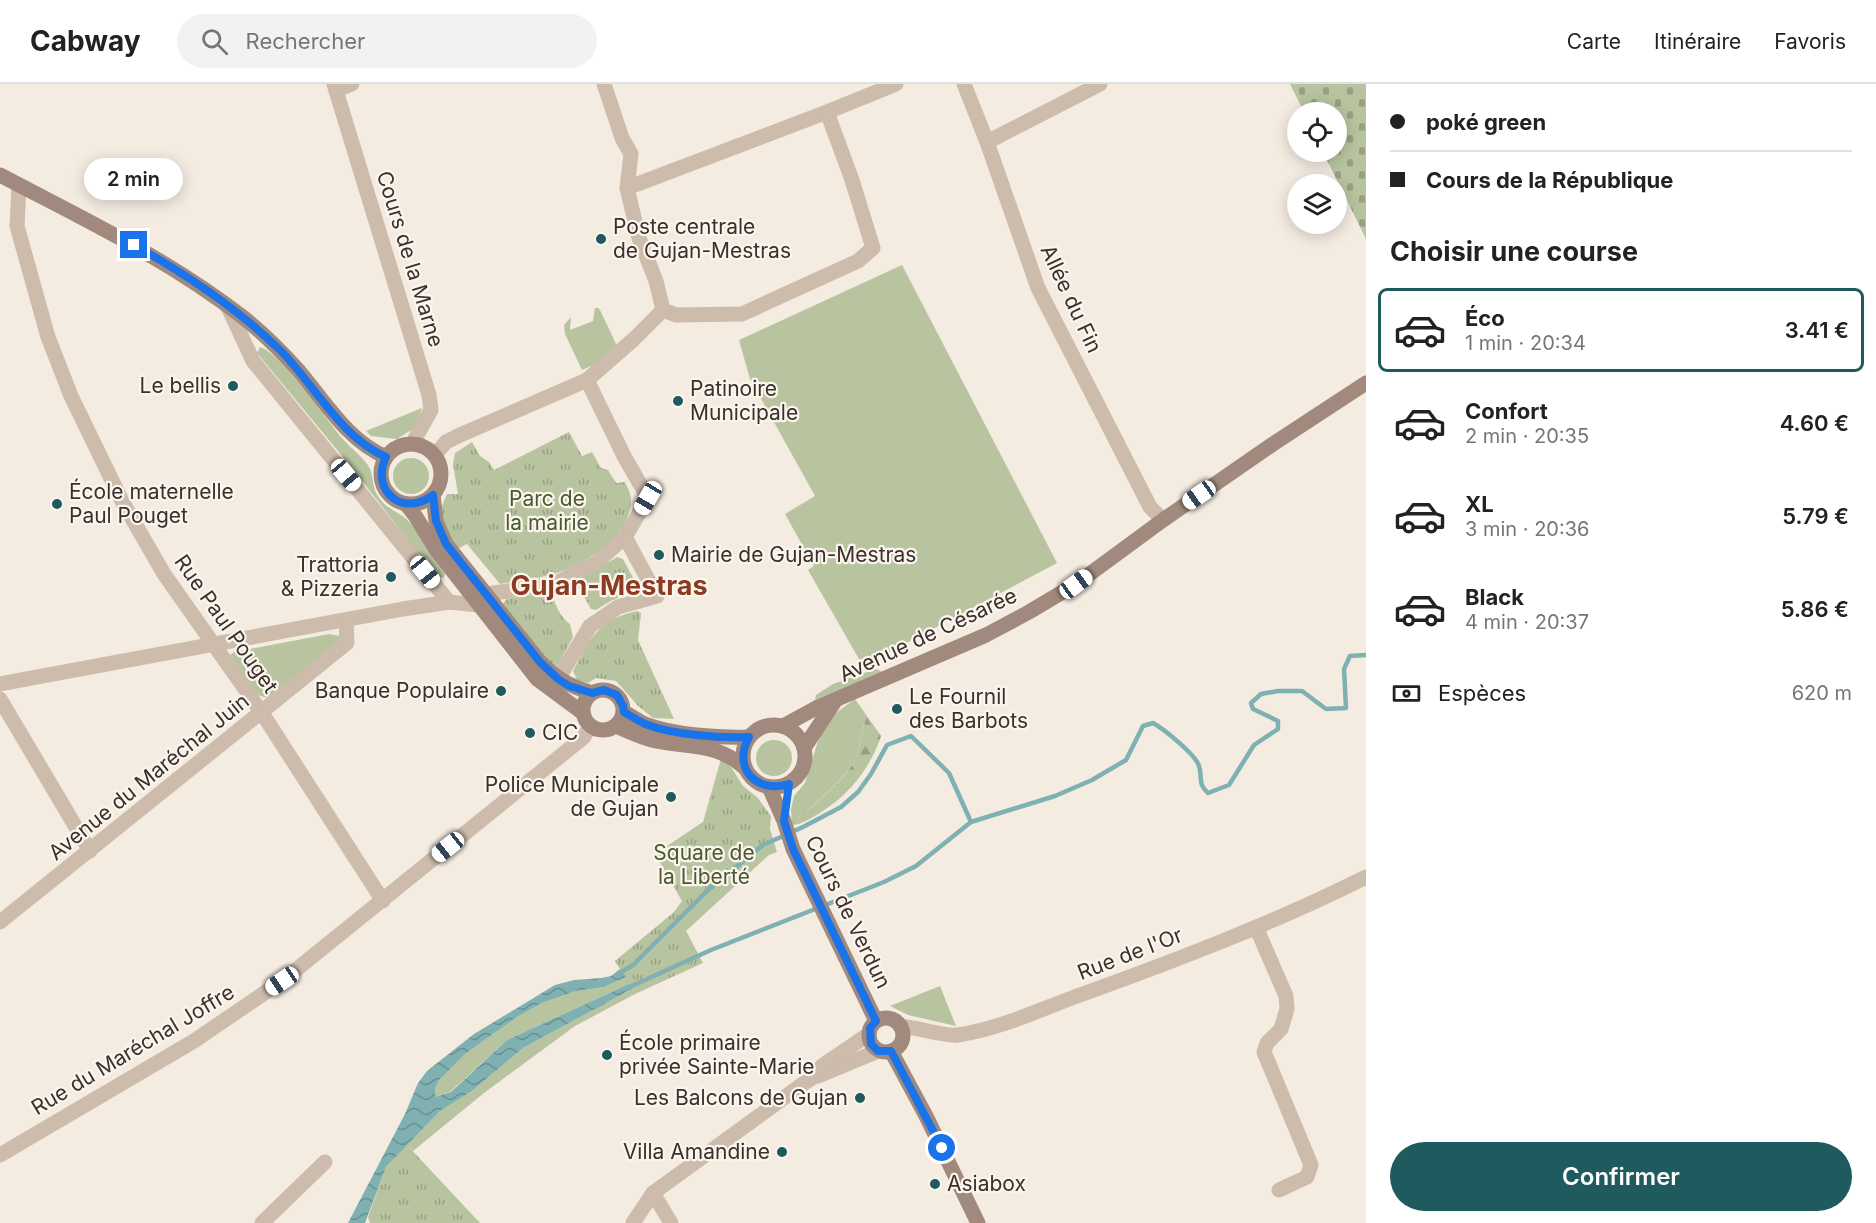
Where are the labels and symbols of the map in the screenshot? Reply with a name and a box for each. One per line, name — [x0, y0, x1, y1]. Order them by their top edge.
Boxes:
callout: 2 min — [84, 158, 184, 200]
street label: Cours de la Marne — [372, 168, 449, 350]
place label: Poste centrale de Gujan-Mestras — [613, 214, 791, 263]
route end — [120, 231, 147, 258]
marker: Poste centrale de Gujan-Mestras — [594, 232, 608, 246]
street label: Allée du Fin — [1036, 241, 1107, 357]
place label: Le bellis — [140, 373, 221, 398]
place label: Patinoire Municipale — [690, 376, 798, 425]
marker: Le bellis — [226, 379, 240, 393]
marker: Patinoire Municipale — [671, 394, 685, 408]
car — [328, 455, 364, 495]
car — [1179, 477, 1219, 513]
place label: École maternelle Paul Pouget — [69, 478, 234, 528]
car — [631, 478, 665, 518]
park label: Parc de la mairie — [505, 486, 589, 535]
marker: École maternelle Paul Pouget — [50, 497, 64, 511]
place label: Mairie de Gujan-Mestras — [671, 542, 916, 567]
marker: Mairie de Gujan-Mestras — [652, 548, 666, 562]
street label: Rue Paul Pouget — [169, 550, 283, 698]
place label: Trattoria & Pizzeria — [281, 552, 379, 601]
car — [407, 552, 443, 592]
car — [1056, 566, 1096, 602]
district label: Gujan-Mestras — [510, 569, 708, 602]
marker: Trattoria & Pizzeria — [384, 570, 398, 584]
street label: Avenue de Césarée — [835, 582, 1021, 687]
place label: Banque Populaire — [315, 678, 489, 703]
marker: Banque Populaire — [494, 684, 508, 698]
place label: Le Fournil des Barbots — [909, 684, 1028, 733]
street label: Avenue du Maréchal Juin — [43, 688, 254, 865]
marker: Le Fournil des Barbots — [890, 702, 904, 716]
place label: CIC — [542, 720, 578, 745]
marker: CIC — [523, 726, 537, 740]
place label: Police Municipale de Gujan — [485, 772, 659, 821]
marker: Police Municipale de Gujan — [664, 790, 678, 804]
car — [428, 829, 468, 865]
street label: Cours de Verdun — [801, 831, 896, 992]
park label: Square de la Liberté — [653, 840, 755, 889]
street label: Rue de l'Or — [1074, 922, 1186, 985]
car — [262, 963, 302, 999]
street label: Rue du Maréchal Joffre — [27, 979, 239, 1120]
place label: École primaire privée Sainte-Marie — [619, 1029, 815, 1079]
marker: École primaire privée Sainte-Marie — [600, 1048, 614, 1062]
place label: Les Balcons de Gujan — [634, 1085, 848, 1110]
marker: Les Balcons de Gujan — [853, 1091, 867, 1105]
route start — [928, 1134, 955, 1161]
place label: Villa Amandine — [623, 1139, 770, 1164]
marker: Villa Amandine — [775, 1145, 789, 1159]
place label: Asiabox — [947, 1171, 1026, 1196]
marker: Asiabox — [928, 1177, 942, 1191]

